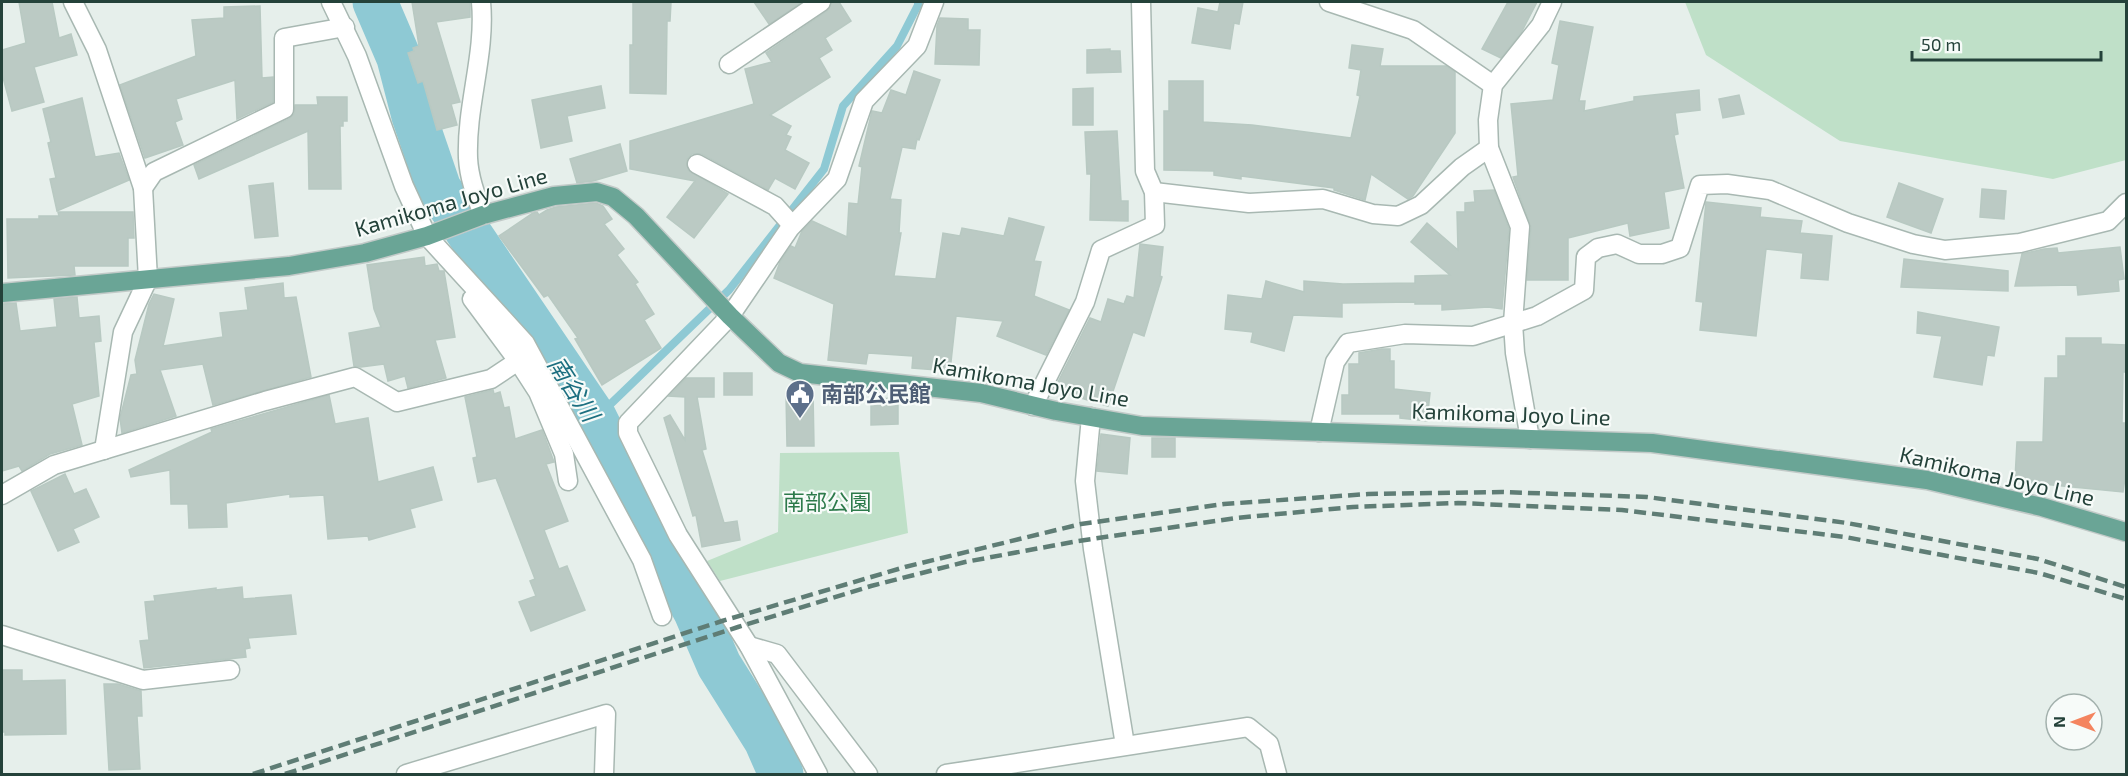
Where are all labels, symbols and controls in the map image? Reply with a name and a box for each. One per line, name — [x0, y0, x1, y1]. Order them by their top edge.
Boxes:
scale bar — [1912, 24, 2101, 62]
text: 50 m — [1921, 33, 1961, 55]
street label: Kamikoma Joyo Line — [351, 161, 550, 241]
water label: 南谷川 — [542, 350, 608, 429]
street label: Kamikoma Joyo Line — [931, 351, 1131, 411]
public building icon: 南部公民館 — [784, 378, 816, 420]
place label: 南部公民館 — [821, 380, 931, 406]
street label: Kamikoma Joyo Line — [1411, 397, 1611, 429]
street label: Kamikoma Joyo Line — [1897, 440, 2097, 510]
park label: 南部公園 — [783, 488, 871, 514]
north arrow — [2044, 692, 2104, 752]
text: N — [2049, 716, 2068, 728]

